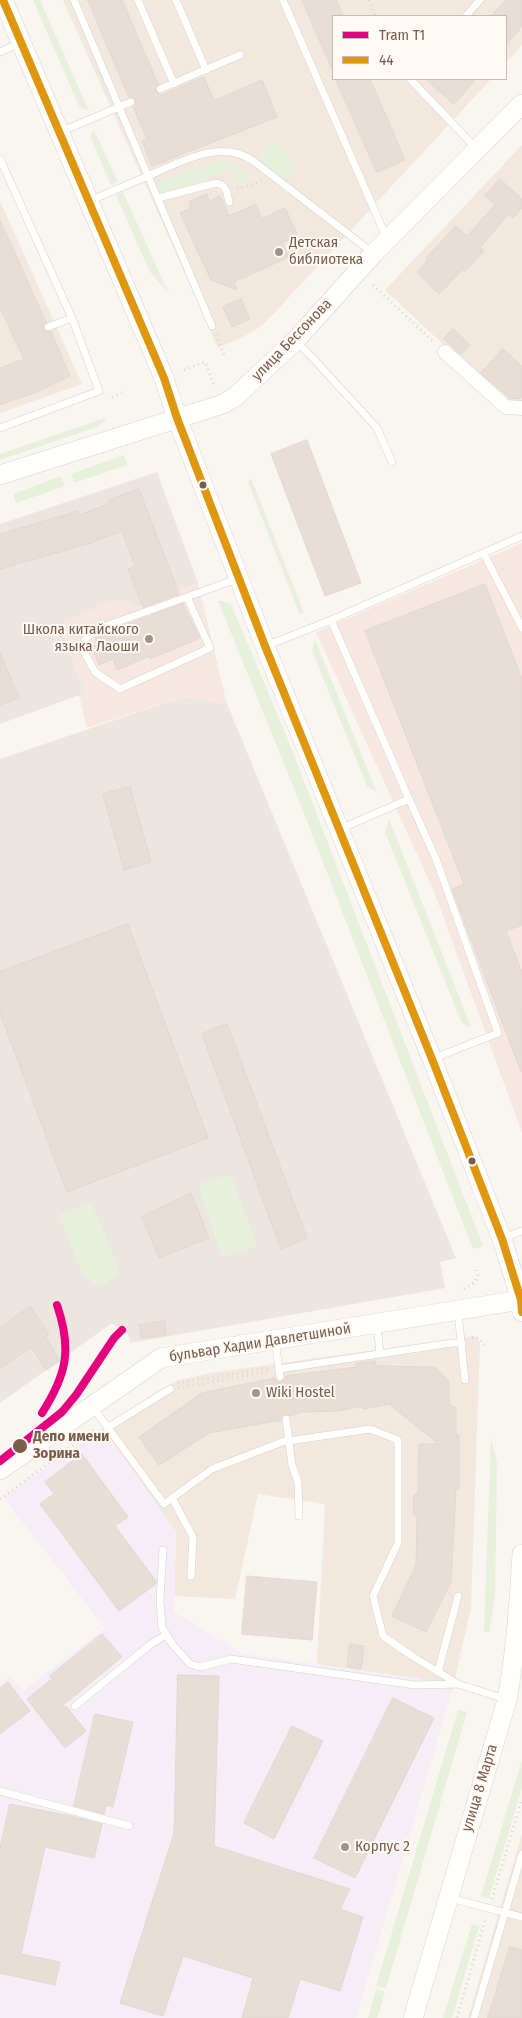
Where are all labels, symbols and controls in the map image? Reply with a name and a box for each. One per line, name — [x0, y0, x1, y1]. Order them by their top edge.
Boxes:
legend — [332, 15, 507, 80]
text: Tram T1 — [379, 26, 425, 44]
text: 44 — [379, 51, 394, 69]
place label: Детская библиотека — [289, 234, 363, 269]
marker: Детская библиотека — [273, 246, 285, 258]
street label: улица Бессонова — [248, 295, 336, 385]
unlabelled marker — [198, 480, 208, 490]
place label: Школа китайского языка Лаоши — [23, 621, 139, 656]
marker: Школа китайского языка Лаоши — [143, 633, 155, 645]
unlabelled marker — [467, 1156, 477, 1166]
street label: бульвар Хадии Давлетшиной — [168, 1320, 352, 1366]
place label: Wiki Hostel — [266, 1384, 335, 1402]
marker: Wiki Hostel — [250, 1387, 262, 1399]
place label: Депо имени Зорина — [33, 1428, 109, 1463]
marker: Депо имени Зорина — [11, 1437, 29, 1455]
street label: улица 8 Марта — [458, 1742, 502, 1834]
place label: Корпус 2 — [355, 1838, 410, 1856]
marker: Корпус 2 — [339, 1841, 351, 1853]

